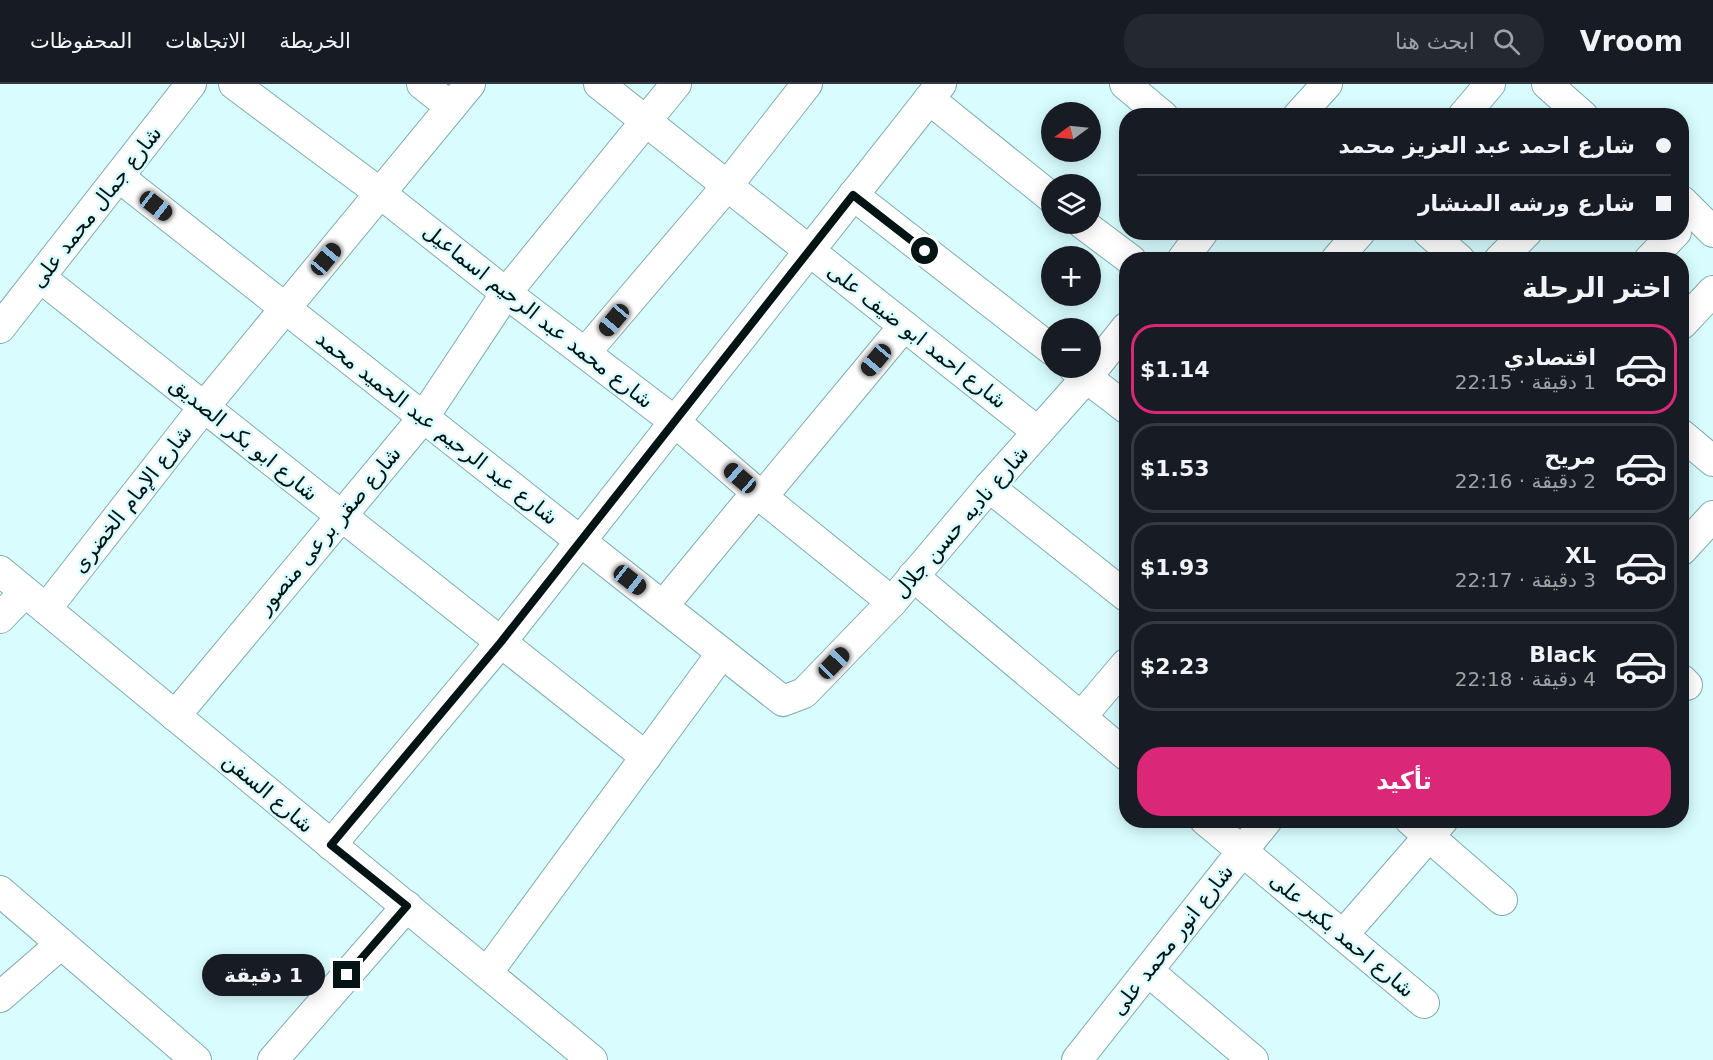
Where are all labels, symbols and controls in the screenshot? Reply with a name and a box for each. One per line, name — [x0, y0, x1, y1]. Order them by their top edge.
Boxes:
search box — [1124, 14, 1544, 68]
icon: search — [1490, 25, 1523, 58]
text: Vroom — [1580, 25, 1683, 58]
text: المحفوظات — [30, 29, 132, 53]
text: الاتجاهات — [165, 29, 246, 53]
text: الخريطة — [279, 29, 351, 53]
text: ابحث هنا — [1395, 29, 1475, 54]
north arrow — [1041, 102, 1101, 162]
map controls — [1041, 102, 1101, 378]
street label: شارع جمال محمد على — [25, 121, 167, 293]
text: شارع احمد عبد العزيز محمد — [1338, 133, 1635, 158]
button: layers — [1041, 174, 1101, 234]
car — [136, 188, 176, 224]
text: شارع ورشه المنشار — [1418, 191, 1635, 216]
street label: شارع محمد عبد الرحيم اسماعيل — [418, 219, 658, 414]
route start — [911, 237, 938, 264]
car — [308, 239, 344, 279]
button: + — [1041, 246, 1101, 306]
street label: شارع احمد ابو ضيف على — [823, 259, 1011, 413]
text: اختر الرحلة — [1522, 272, 1671, 303]
car — [596, 300, 632, 340]
button: − — [1041, 318, 1101, 378]
street label: شارع عبد الرحيم عبد الحميد محمد — [311, 326, 563, 531]
car — [858, 340, 894, 380]
icon: car — [1614, 342, 1668, 396]
text: اقتصادي — [1504, 345, 1596, 370]
text: $1.14 — [1140, 357, 1210, 382]
text: 1 دقيقة · 22:15 — [1455, 370, 1596, 394]
street label: شارع ابو بكر الصديق — [165, 372, 323, 506]
street label: شارع الإمام الخضرى — [67, 420, 197, 578]
street label: شارع صقر برعى منصور — [251, 441, 406, 619]
street label: شارع ناديه حسن جلال — [888, 441, 1034, 603]
icon: car — [1614, 441, 1668, 495]
text: مريح — [1545, 444, 1596, 469]
text: $1.53 — [1140, 456, 1210, 481]
car — [721, 459, 759, 497]
text: 2 دقيقة · 22:16 — [1455, 469, 1596, 493]
icon: car — [1614, 540, 1668, 594]
text: XL — [1565, 543, 1596, 568]
text: $1.93 — [1140, 555, 1210, 580]
car — [610, 562, 650, 598]
text: 3 دقيقة · 22:17 — [1455, 568, 1596, 592]
icon: car — [1614, 639, 1668, 693]
text: Black — [1529, 642, 1596, 667]
car — [815, 644, 853, 682]
text: $2.23 — [1140, 654, 1210, 679]
text: 4 دقيقة · 22:18 — [1455, 667, 1596, 691]
button: تأكيد — [1137, 747, 1671, 816]
street label: شارع السفن — [218, 748, 318, 838]
street label: شارع انور محمد على — [1106, 860, 1238, 1020]
street label: شارع احمد بكير على — [1265, 868, 1419, 1002]
callout: 1 دقيقة — [203, 954, 326, 996]
route end — [333, 961, 360, 988]
text: 1 دقيقة — [224, 963, 303, 987]

